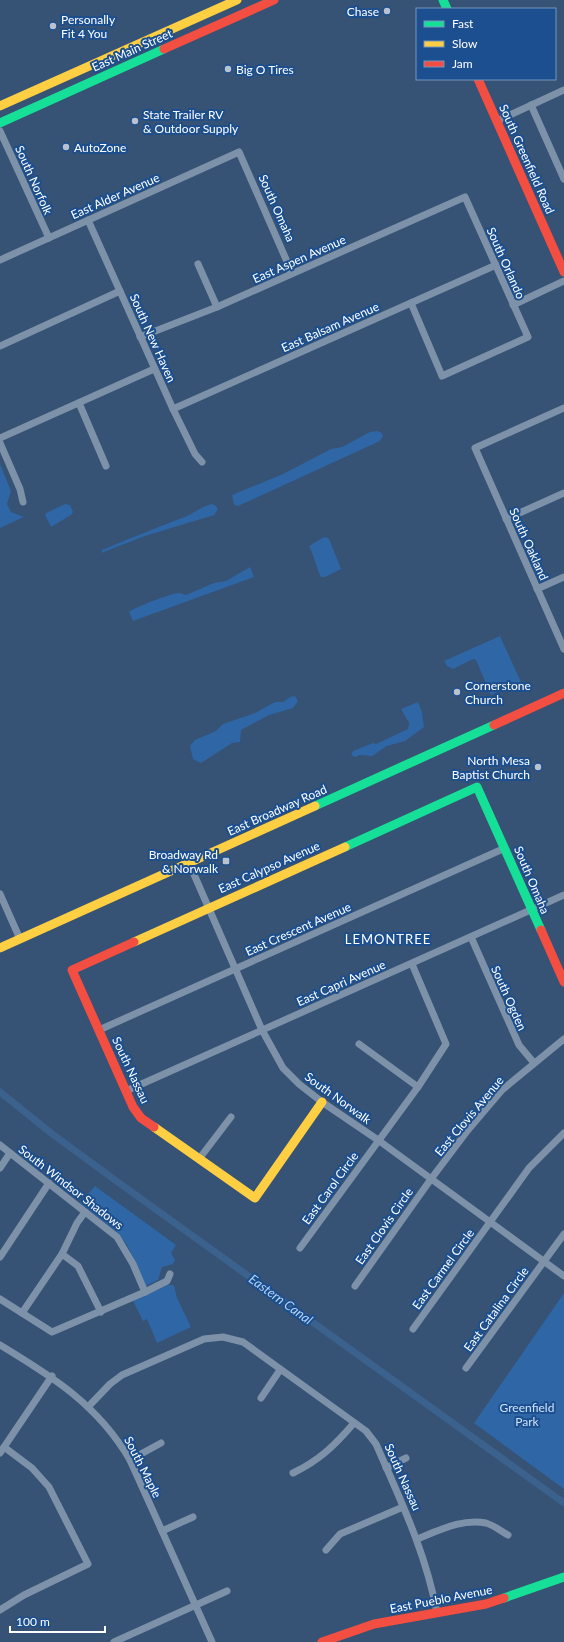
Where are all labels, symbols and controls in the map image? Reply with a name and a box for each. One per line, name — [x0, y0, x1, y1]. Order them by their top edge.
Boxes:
place label: Chase — [347, 4, 379, 19]
marker: Chase — [382, 6, 392, 16]
legend — [416, 8, 556, 80]
place label: Personally Fit 4 You — [61, 12, 116, 41]
text: Fast — [452, 16, 474, 31]
marker: Personally Fit 4 You — [48, 21, 58, 31]
street label: East Main Street — [89, 25, 175, 74]
text: Slow — [452, 36, 478, 51]
text: Jam — [452, 56, 473, 71]
place label: Big O Tires — [236, 62, 294, 77]
marker: Big O Tires — [223, 64, 233, 74]
street label: South Greenfield Road — [496, 102, 558, 216]
place label: State Trailer RV & Outdoor Supply — [143, 107, 239, 136]
marker: State Trailer RV & Outdoor Supply — [130, 116, 140, 126]
place label: AutoZone — [74, 140, 126, 155]
marker: AutoZone — [61, 142, 71, 152]
street label: South Norfolk — [12, 143, 56, 218]
street label: East Alder Avenue — [68, 170, 162, 222]
street label: South Omaha — [255, 172, 299, 244]
street label: South Orlando — [484, 225, 529, 301]
street label: East Aspen Avenue — [250, 232, 348, 286]
street label: South New Haven — [127, 291, 179, 385]
street label: East Balsam Avenue — [279, 299, 381, 355]
street label: South Oakland — [506, 505, 552, 583]
place label: Cornerstone Church — [465, 678, 531, 707]
marker: Cornerstone Church — [452, 687, 462, 697]
place label: North Mesa Baptist Church — [452, 753, 530, 782]
marker: North Mesa Baptist Church — [533, 762, 543, 772]
street label: East Broadway Road — [225, 781, 329, 839]
street label: East Calypso Avenue — [216, 838, 322, 896]
street label: South Omaha — [511, 844, 553, 916]
place label: Broadway Rd & Norwalk — [149, 847, 219, 876]
marker: Broadway Rd & Norwalk — [221, 856, 231, 866]
street label: East Crescent Avenue — [243, 899, 353, 959]
district label: LEMONTREE — [345, 931, 431, 947]
street label: East Capri Avenue — [294, 957, 388, 1009]
street label: South Ogden — [488, 963, 530, 1033]
street label: South Nassau — [109, 1034, 153, 1106]
street label: South Norwalk — [302, 1069, 375, 1128]
street label: East Clovis Avenue — [431, 1073, 507, 1159]
street label: South Windsor Shadows — [16, 1141, 126, 1233]
street label: East Carol Circle — [299, 1149, 361, 1227]
street label: East Clovis Circle — [352, 1185, 416, 1267]
street label: East Carmel Circle — [409, 1226, 477, 1312]
street label: East Catalina Circle — [460, 1264, 532, 1354]
water label: Eastern Canal — [246, 1271, 316, 1327]
park label: Greenfield Park — [500, 1400, 554, 1429]
street label: South Maple — [121, 1434, 165, 1500]
street label: South Nassau — [381, 1441, 425, 1513]
street label: East Pueblo Avenue — [388, 1582, 494, 1616]
scale bar — [10, 1608, 105, 1634]
text: 100 m — [16, 1614, 50, 1629]

